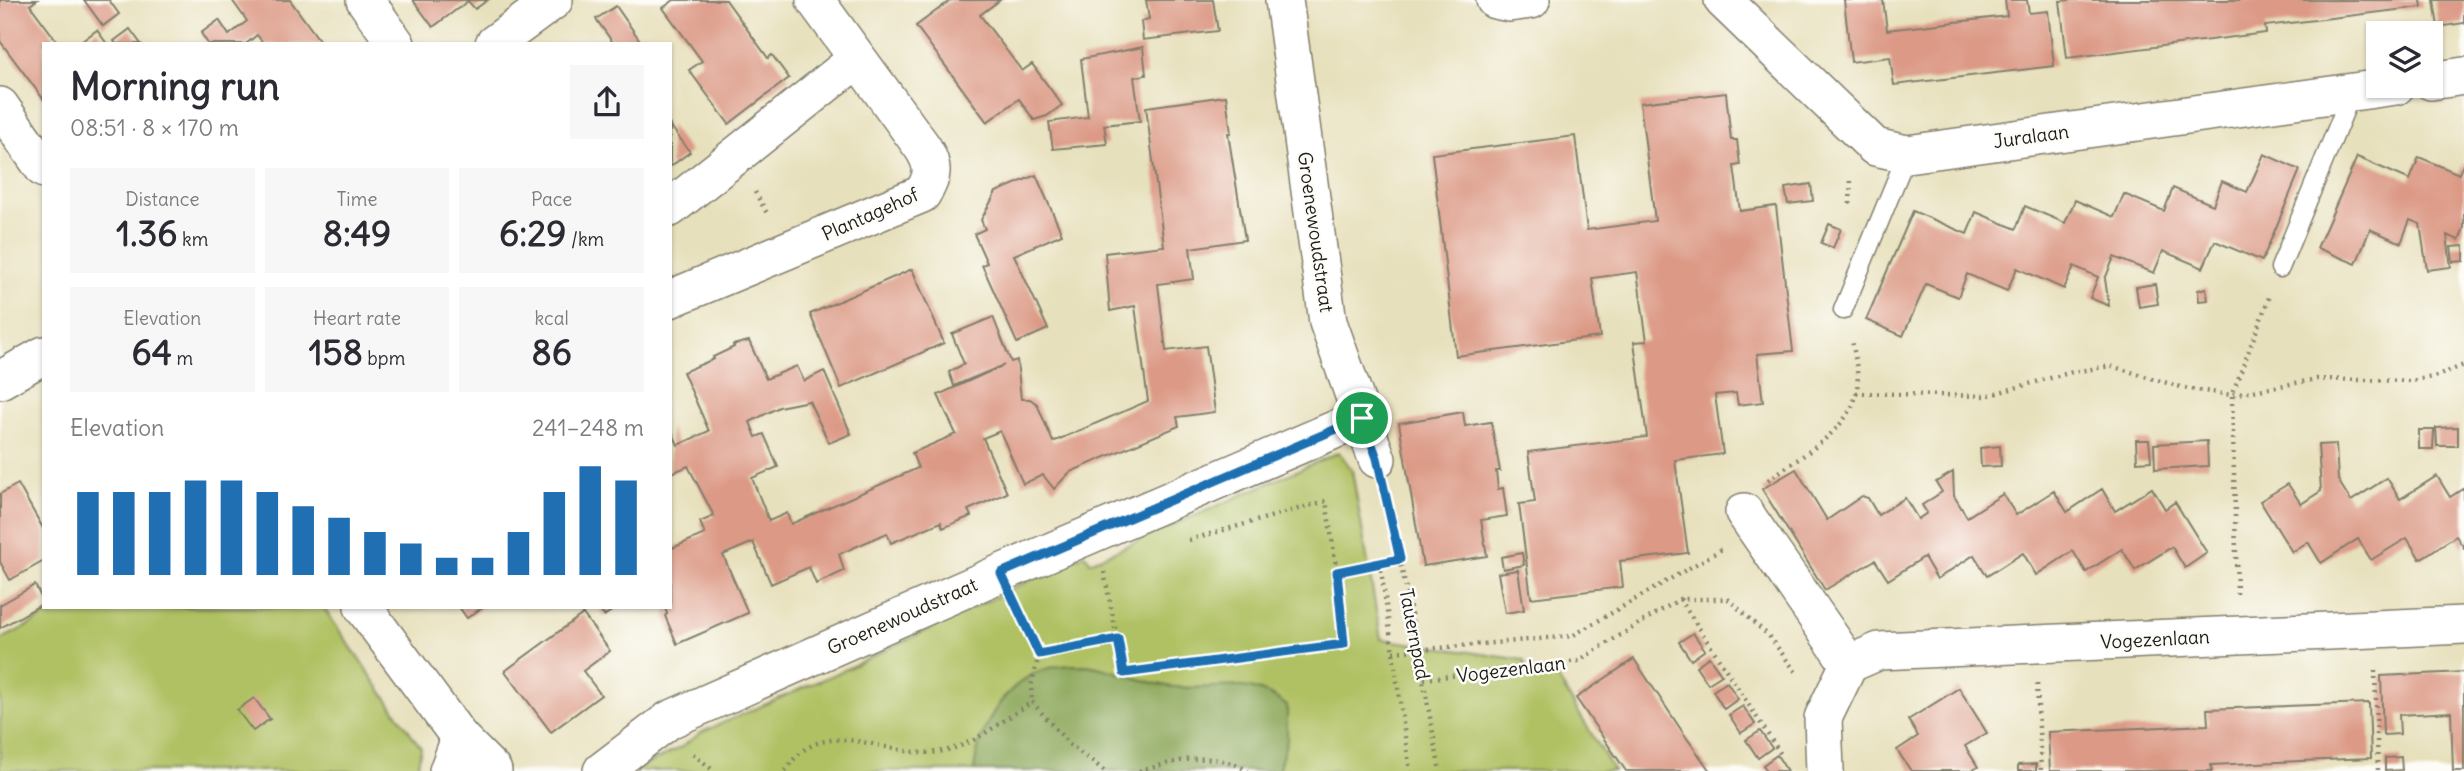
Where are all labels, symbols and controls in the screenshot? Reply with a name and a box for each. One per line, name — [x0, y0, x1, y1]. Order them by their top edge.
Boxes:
map controls — [2366, 21, 2443, 98]
button: layers — [2366, 21, 2443, 98]
text: Morning run — [70, 63, 280, 110]
button: share — [570, 65, 644, 139]
text: 08:51 · 8 × 170 m — [70, 113, 239, 142]
street label: Juralaan — [1992, 119, 2070, 153]
street label: Groenewoudstraat — [1293, 150, 1339, 314]
street label: Plantagehof — [818, 182, 923, 246]
text: Distance — [125, 187, 199, 211]
text: Time — [336, 187, 378, 211]
text: Pace — [531, 187, 572, 211]
text: 1.36 — [116, 211, 177, 255]
text: 8:49 — [323, 211, 391, 255]
text: 6:29 — [499, 211, 566, 255]
text: km — [177, 227, 208, 251]
text: /km — [566, 227, 604, 251]
text: Elevation — [123, 306, 201, 330]
text: Heart rate — [313, 306, 401, 330]
text: kcal — [535, 306, 569, 330]
text: 64 — [132, 330, 172, 374]
text: 158 — [309, 330, 363, 374]
text: 86 — [531, 330, 572, 374]
text: m — [172, 346, 193, 370]
text: bpm — [363, 346, 405, 370]
pin — [1332, 388, 1392, 448]
icon: arrive — [1343, 399, 1381, 437]
text: Elevation — [70, 413, 164, 442]
text: 241–248 m — [532, 413, 644, 442]
street label: Groenewoudstraat — [823, 572, 981, 660]
street label: Tauernpad — [1394, 586, 1436, 682]
street label: Vogezenlaan — [2100, 624, 2210, 654]
street label: Vogezenlaan — [1455, 650, 1567, 688]

